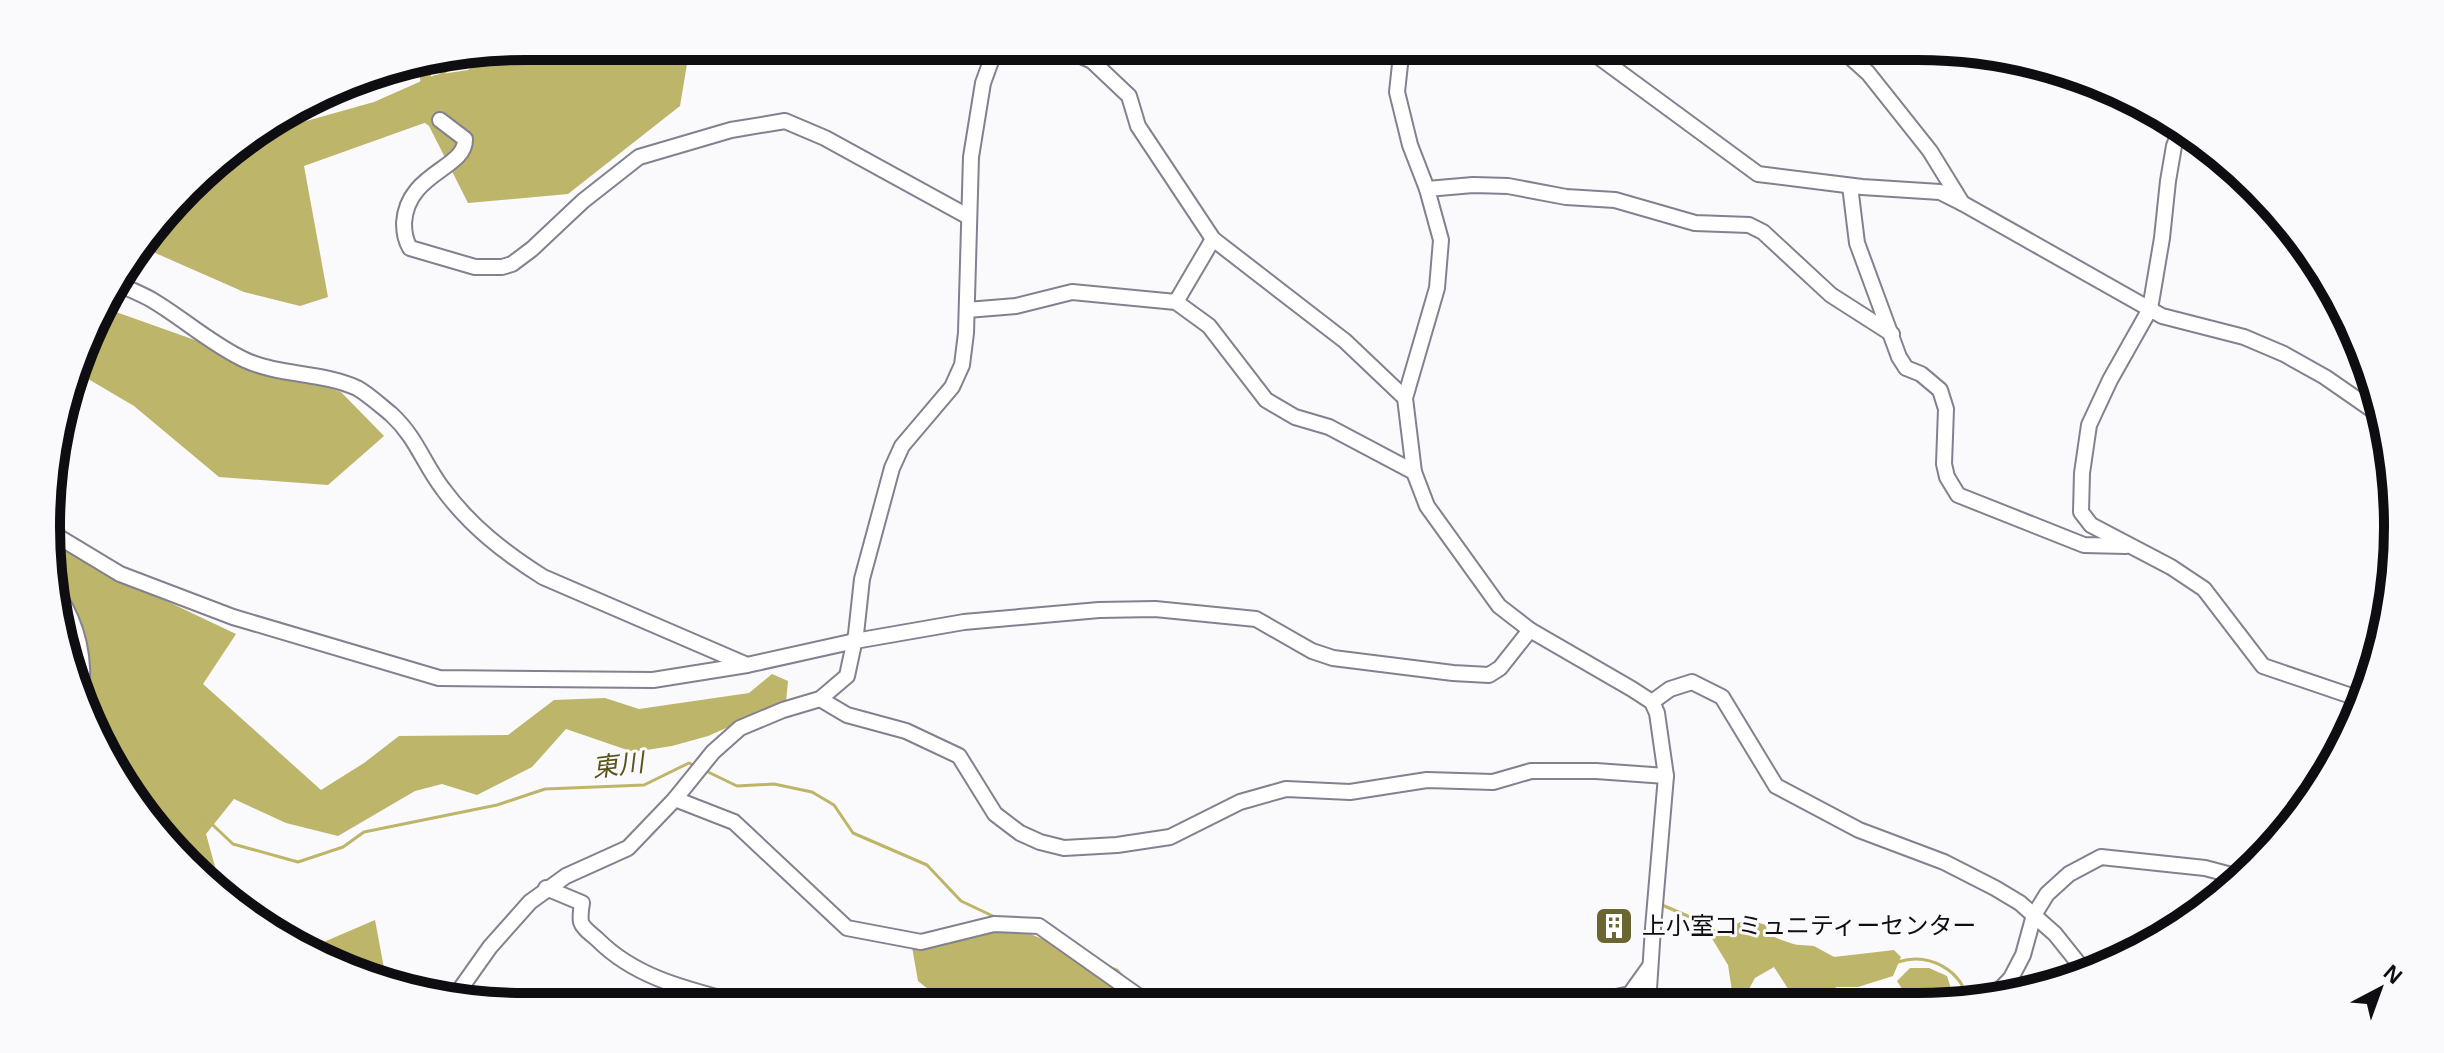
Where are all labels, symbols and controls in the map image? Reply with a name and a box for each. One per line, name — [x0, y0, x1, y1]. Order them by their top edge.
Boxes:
water label: 東川 — [590, 747, 649, 783]
building icon: 上小室コミュニティーセンター — [1593, 905, 1635, 947]
place label: 上小室コミュニティーセンター — [1642, 912, 1977, 939]
north arrow — [2340, 949, 2420, 1029]
text: N — [2379, 960, 2407, 989]

